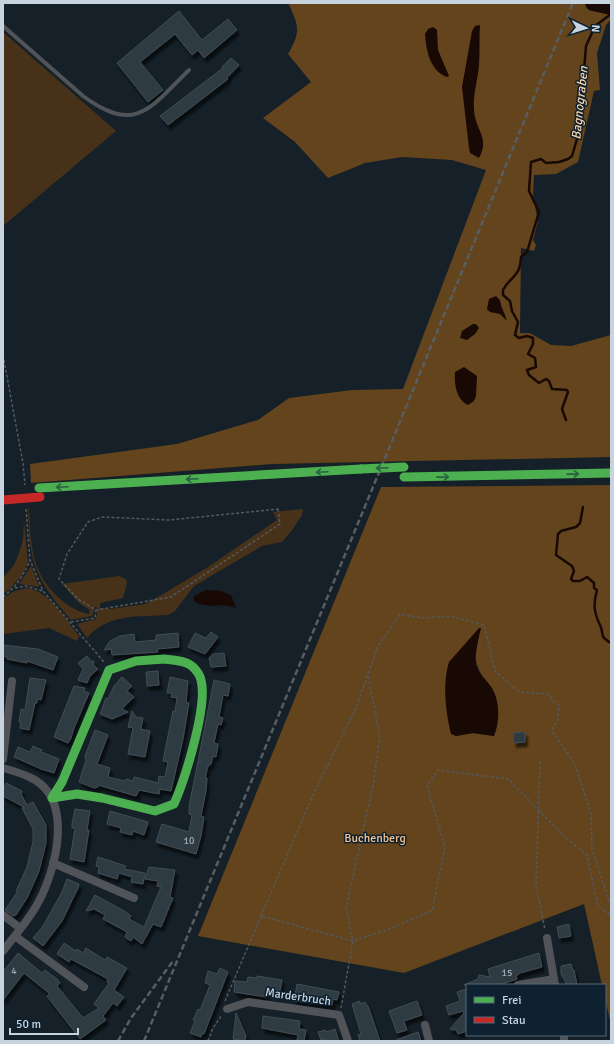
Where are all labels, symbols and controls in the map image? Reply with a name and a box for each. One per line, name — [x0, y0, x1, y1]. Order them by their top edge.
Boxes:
north arrow — [566, 8, 606, 48]
text: N — [589, 24, 602, 33]
water label: Bagnograben — [568, 65, 592, 141]
one-way arrow — [376, 465, 389, 472]
one-way arrow — [316, 468, 329, 475]
one-way arrow — [566, 470, 579, 477]
one-way arrow — [436, 473, 449, 480]
one-way arrow — [186, 476, 199, 483]
one-way arrow — [56, 483, 69, 490]
park label: Buchenberg — [344, 831, 406, 846]
house number: 10 — [184, 835, 194, 847]
house number: 4 — [11, 965, 17, 977]
house number: 15 — [502, 967, 512, 979]
legend — [466, 984, 606, 1036]
street label: Marderbruch — [264, 985, 332, 1009]
text: Frei — [502, 993, 521, 1008]
scale bar — [10, 1010, 78, 1036]
text: Stau — [502, 1013, 526, 1028]
text: 50 m — [16, 1017, 41, 1032]

